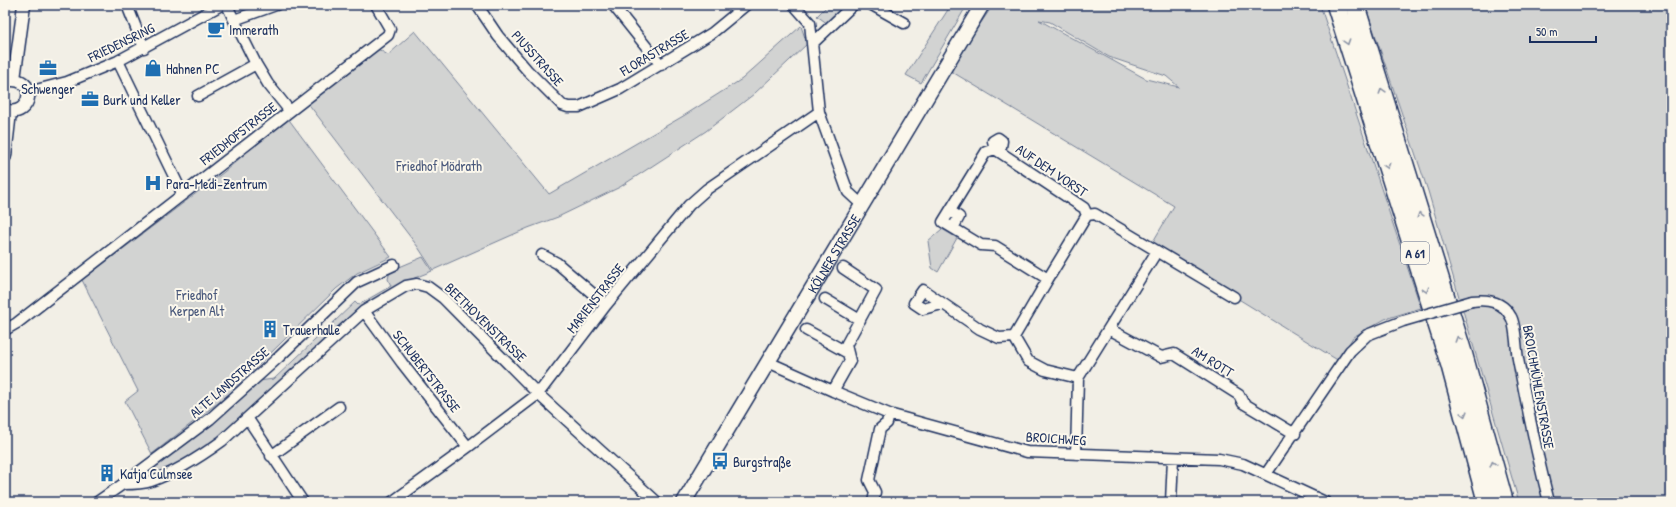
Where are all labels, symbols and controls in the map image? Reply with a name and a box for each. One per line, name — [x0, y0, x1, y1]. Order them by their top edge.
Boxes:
street label: FRIEDENSRING — [84, 18, 158, 67]
scale bar — [1530, 18, 1596, 44]
cafe icon: Immerath — [206, 19, 226, 39]
place label: Immerath — [229, 20, 279, 39]
text: 50 m — [1536, 23, 1557, 40]
street label: FLORASTRASSE — [615, 24, 692, 80]
street label: PIUSSTRASSE — [508, 26, 568, 90]
one-way arrow — [1343, 38, 1351, 45]
office icon: Schwenger — [38, 58, 58, 78]
shop icon: Hahnen PC — [143, 58, 163, 78]
place label: Hahnen PC — [166, 59, 220, 78]
place label: Schwenger — [21, 79, 75, 99]
one-way arrow — [1378, 87, 1387, 94]
office icon: Burk und Keller — [80, 89, 100, 109]
place label: Burk und Keller — [103, 90, 181, 109]
street label: FRIEDHOFSTRASSE — [195, 97, 280, 170]
street label: AUF DEM VORST — [1013, 139, 1092, 201]
park label: Friedhof Mödrath — [395, 156, 482, 175]
one-way arrow — [1382, 162, 1391, 169]
hospital icon: Para-Medi-Zentrum — [143, 173, 163, 193]
place label: Para-Medi-Zentrum — [166, 174, 267, 193]
street label: KÖLNER STRASSE — [802, 210, 864, 296]
one-way arrow — [1416, 212, 1425, 219]
road number: A 61 — [1401, 242, 1429, 264]
street label: MARIENSTRASSE — [562, 259, 628, 337]
street label: BEETHOVENSTRASSE — [441, 278, 531, 366]
park label: Friedhof Kerpen Alt — [170, 285, 225, 321]
one-way arrow — [1422, 286, 1430, 293]
building icon: Trauerhalle — [260, 319, 280, 339]
place label: Trauerhalle — [283, 320, 340, 339]
street label: BROICHMÜHLENSTRASSE — [1519, 324, 1559, 450]
street label: SCHUBERTSTRASSE — [389, 326, 465, 416]
one-way arrow — [1454, 336, 1463, 343]
street label: AM ROTT — [1189, 341, 1238, 381]
street label: ALTE LANDSTRASSE — [185, 342, 273, 422]
one-way arrow — [1459, 411, 1467, 418]
street label: BROICHWEG — [1025, 426, 1087, 450]
bus stop icon: Burgstraße — [710, 451, 730, 471]
place label: Burgstraße — [733, 452, 792, 472]
one-way arrow — [1490, 461, 1498, 468]
building icon: Katja Culmsee — [97, 463, 117, 483]
place label: Katja Culmsee — [120, 464, 193, 484]

